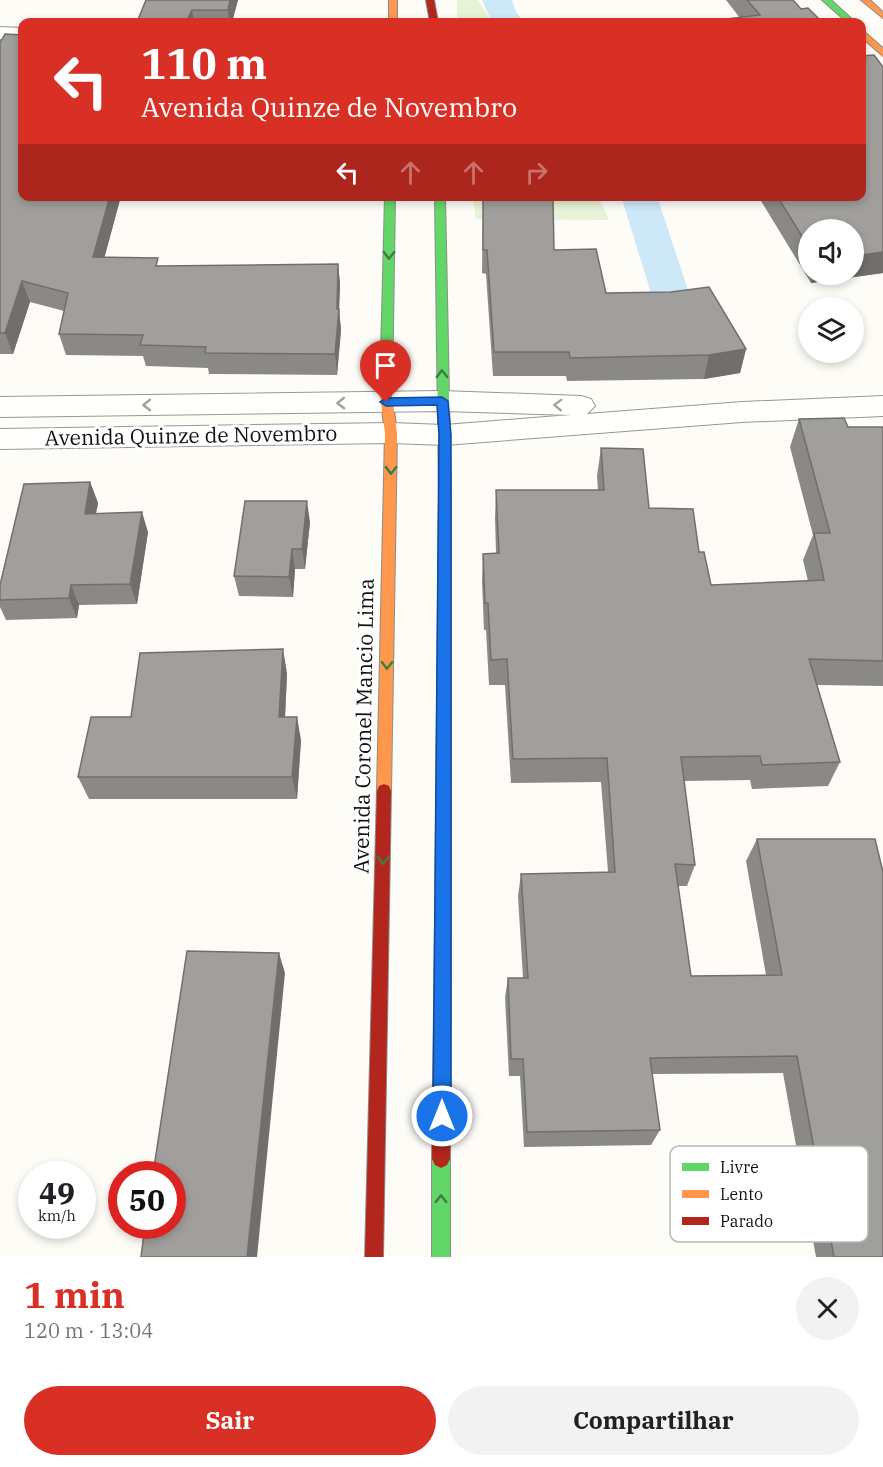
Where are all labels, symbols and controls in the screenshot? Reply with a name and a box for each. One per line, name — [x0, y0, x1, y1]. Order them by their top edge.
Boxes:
text: 110 m — [141, 36, 267, 91]
icon: left — [42, 42, 120, 120]
text: Avenida Quinze de Novembro — [141, 89, 517, 124]
icon: left — [331, 156, 364, 189]
icon: ahead — [394, 156, 427, 189]
icon: ahead — [457, 156, 490, 189]
icon: right — [520, 156, 553, 189]
map controls — [798, 219, 864, 363]
button: sound — [798, 219, 864, 285]
one-way arrow — [382, 250, 395, 259]
button: layers — [798, 297, 864, 363]
pin — [360, 340, 411, 402]
icon: arrive — [369, 349, 402, 382]
one-way arrow — [436, 369, 448, 378]
one-way arrow — [337, 397, 346, 409]
one-way arrow — [142, 399, 151, 412]
one-way arrow — [553, 399, 562, 412]
street label: Avenida Quinze de Novembro — [44, 418, 338, 452]
one-way arrow — [384, 466, 397, 475]
street label: Avenida Coronel Mancio Lima — [346, 578, 380, 874]
one-way arrow — [380, 661, 393, 670]
one-way arrow — [376, 856, 389, 865]
position arrow — [410, 1084, 474, 1148]
legend — [670, 1146, 868, 1242]
text: Livre — [720, 1157, 759, 1177]
speed limit sign: 50 — [108, 1161, 186, 1239]
text: 49 — [39, 1173, 75, 1212]
text: Lento — [720, 1184, 763, 1204]
one-way arrow — [435, 1194, 447, 1203]
text: km/h — [38, 1206, 76, 1225]
text: Parado — [720, 1211, 773, 1231]
text: 1 min — [24, 1271, 125, 1318]
button: close — [796, 1277, 859, 1340]
text: 120 m · 13:04 — [24, 1317, 153, 1344]
button: Sair — [24, 1386, 436, 1455]
button: Compartilhar — [448, 1386, 859, 1455]

